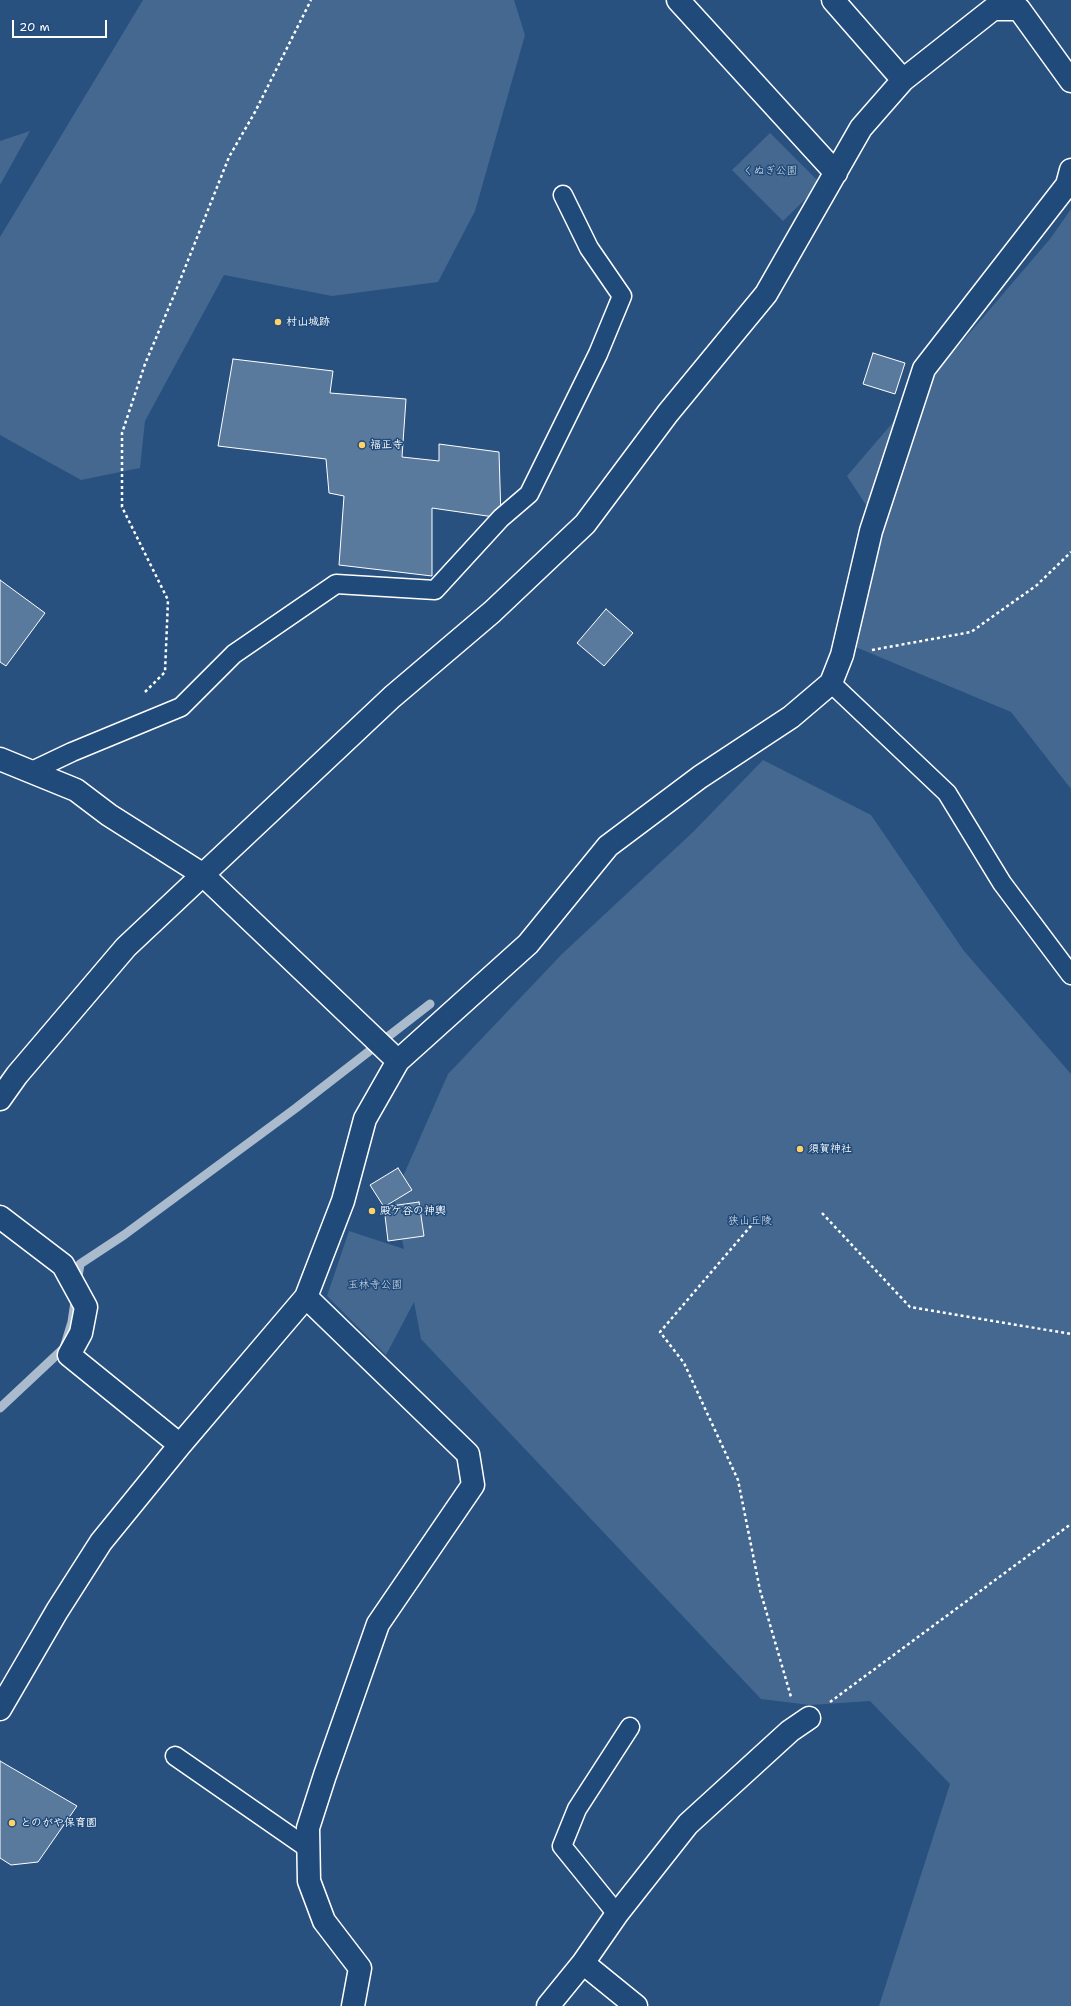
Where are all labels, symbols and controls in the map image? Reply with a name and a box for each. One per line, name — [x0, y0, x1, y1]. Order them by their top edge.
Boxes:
scale bar — [14, 12, 109, 38]
text: 20 m — [19, 19, 50, 35]
park label: くぬぎ公園 — [743, 164, 797, 178]
place label: 村山城跡 — [286, 315, 330, 329]
marker: 村山城跡 — [273, 317, 283, 327]
place label: 福正寺 — [370, 438, 403, 452]
marker: 福正寺 — [357, 440, 367, 450]
place label: 須賀神社 — [808, 1142, 852, 1156]
marker: 須賀神社 — [795, 1144, 805, 1154]
place label: 殿ケ谷の神輿 — [380, 1204, 446, 1218]
marker: 殿ケ谷の神輿 — [367, 1206, 377, 1216]
park label: 狭山丘陵 — [728, 1214, 772, 1228]
park label: 玉林寺公園 — [348, 1278, 402, 1292]
place label: とのがや保育園 — [20, 1816, 97, 1830]
marker: とのがや保育園 — [7, 1818, 17, 1828]

